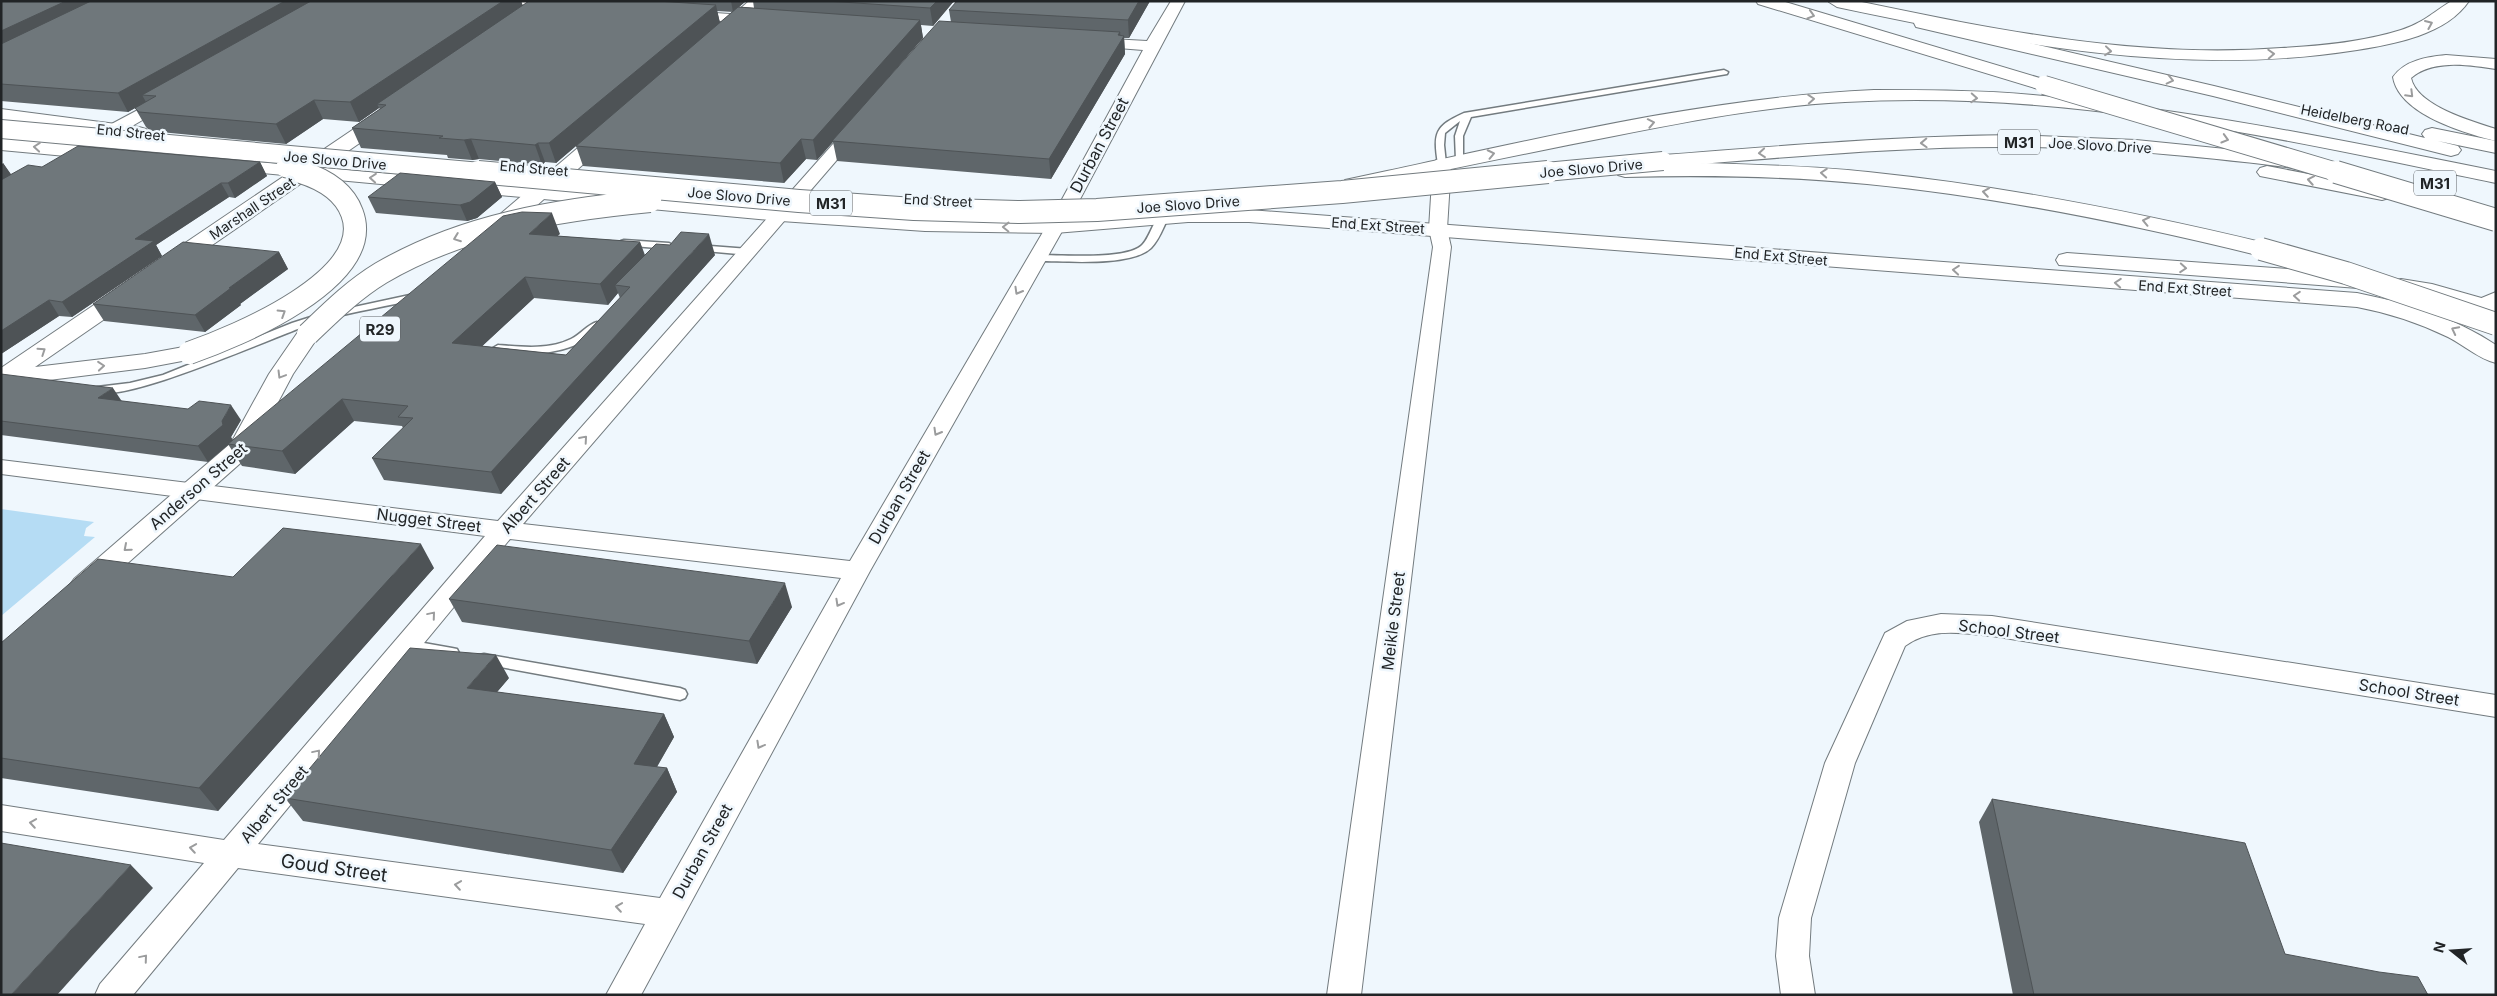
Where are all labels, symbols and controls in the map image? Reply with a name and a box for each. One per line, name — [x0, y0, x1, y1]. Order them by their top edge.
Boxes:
one-way arrow — [1806, 10, 1814, 20]
one-way arrow — [2425, 19, 2433, 29]
one-way arrow — [2105, 45, 2113, 56]
one-way arrow — [2267, 49, 2275, 60]
one-way arrow — [2166, 74, 2175, 85]
one-way arrow — [2404, 88, 2413, 97]
one-way arrow — [1970, 92, 1978, 103]
one-way arrow — [1808, 93, 1816, 104]
street label: Durban Street — [1065, 94, 1133, 196]
street label: Heidelberg Road — [2299, 100, 2411, 138]
one-way arrow — [1646, 119, 1655, 129]
street label: End Street — [96, 120, 166, 144]
road number: M31 — [1998, 130, 2040, 154]
one-way arrow — [2220, 133, 2228, 143]
street label: Joe Slovo Drive — [2048, 134, 2152, 156]
one-way arrow — [1920, 138, 1928, 148]
one-way arrow — [33, 142, 41, 153]
street label: Joe Slovo Drive — [283, 147, 387, 173]
one-way arrow — [1758, 148, 1766, 159]
one-way arrow — [1487, 149, 1496, 159]
street label: Joe Slovo Drive — [1539, 155, 1643, 181]
street label: End Street — [499, 157, 569, 179]
one-way arrow — [1820, 168, 1828, 179]
road number: M31 — [2414, 170, 2456, 196]
street label: Marshall Street — [206, 173, 298, 243]
one-way arrow — [369, 173, 377, 184]
one-way arrow — [2306, 176, 2315, 186]
street label: Joe Slovo Drive — [687, 183, 791, 209]
one-way arrow — [1981, 187, 1990, 197]
road number: M31 — [810, 190, 852, 216]
street label: End Street — [903, 190, 973, 210]
street label: Joe Slovo Drive — [1136, 192, 1240, 216]
street label: End Ext Street — [1331, 213, 1426, 237]
one-way arrow — [2141, 216, 2150, 227]
one-way arrow — [1002, 221, 1010, 232]
one-way arrow — [453, 232, 461, 242]
street label: End Ext Street — [1734, 243, 1829, 269]
one-way arrow — [2179, 262, 2187, 273]
one-way arrow — [1951, 265, 1959, 276]
street label: End Ext Street — [2138, 276, 2233, 300]
one-way arrow — [2114, 278, 2122, 289]
one-way arrow — [1014, 285, 1024, 294]
one-way arrow — [2293, 291, 2301, 302]
one-way arrow — [276, 309, 285, 319]
road number: R29 — [360, 316, 400, 342]
one-way arrow — [2451, 326, 2460, 336]
one-way arrow — [36, 348, 45, 358]
one-way arrow — [97, 361, 105, 372]
one-way arrow — [277, 369, 287, 378]
one-way arrow — [933, 426, 943, 435]
one-way arrow — [578, 436, 587, 445]
street label: Anderson Street — [145, 438, 251, 534]
street label: Durban Street — [864, 446, 934, 548]
street label: Albert Street — [496, 453, 574, 537]
street label: Nugget Street — [375, 504, 483, 536]
one-way arrow — [124, 543, 133, 552]
street label: Meikle Street — [1377, 571, 1409, 671]
one-way arrow — [835, 598, 845, 607]
one-way arrow — [427, 612, 436, 621]
street label: School Street — [1957, 615, 2061, 647]
street label: School Street — [2357, 674, 2461, 710]
one-way arrow — [756, 740, 766, 749]
one-way arrow — [311, 750, 320, 759]
street label: Albert Street — [236, 761, 312, 847]
street label: Durban Street — [668, 800, 736, 902]
one-way arrow — [28, 818, 37, 828]
one-way arrow — [189, 843, 197, 854]
street label: Goud Street — [279, 849, 389, 887]
one-way arrow — [454, 880, 462, 891]
one-way arrow — [615, 902, 623, 913]
north arrow — [2427, 926, 2477, 976]
text: N — [2429, 939, 2449, 955]
one-way arrow — [138, 954, 147, 963]

